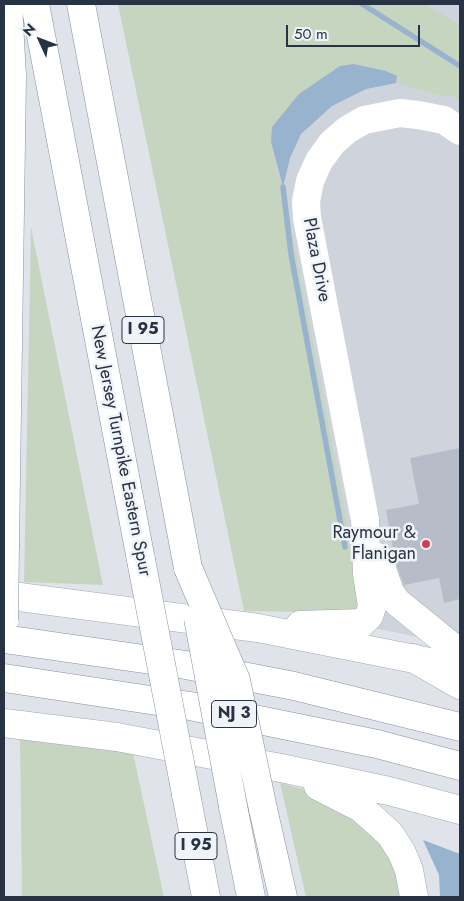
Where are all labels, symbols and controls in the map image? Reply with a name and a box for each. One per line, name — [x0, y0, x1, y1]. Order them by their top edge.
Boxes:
north arrow — [15, 15, 65, 65]
scale bar — [289, 15, 423, 47]
text: N — [18, 19, 40, 41]
text: 50 m — [294, 23, 328, 45]
street label: Plaza Drive — [297, 216, 335, 304]
road number: I 95 — [122, 316, 164, 344]
street label: New Jersey Turnpike Eastern Spur — [85, 324, 155, 578]
place label: Raymour & Flanigan — [332, 523, 416, 566]
marker: Raymour & Flanigan — [420, 538, 432, 550]
road number: NJ 3 — [212, 701, 256, 728]
road number: I 95 — [175, 832, 217, 859]

